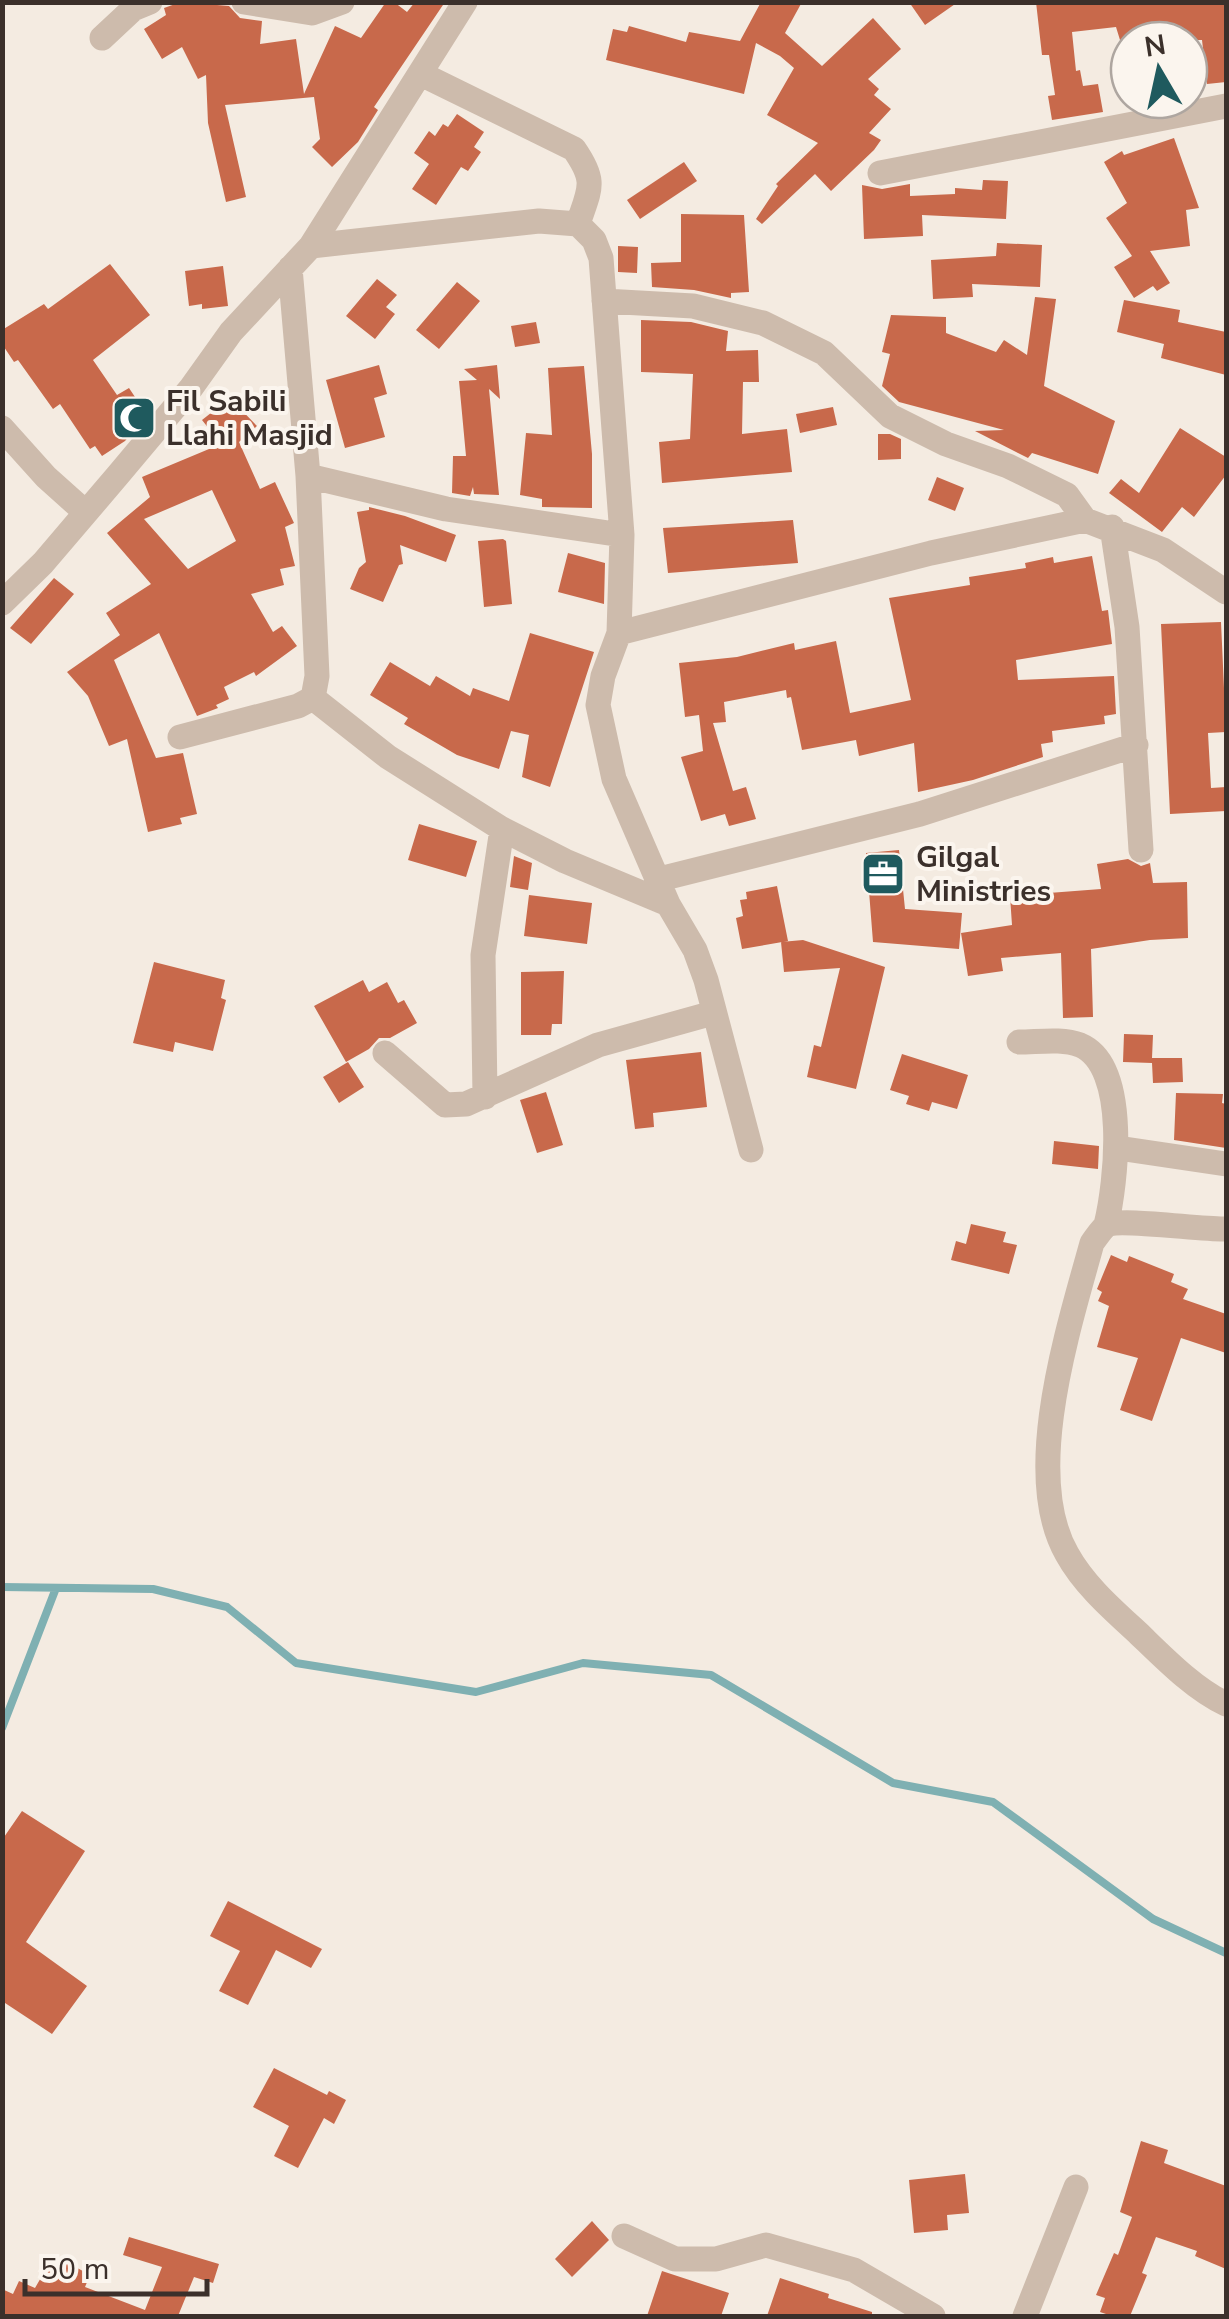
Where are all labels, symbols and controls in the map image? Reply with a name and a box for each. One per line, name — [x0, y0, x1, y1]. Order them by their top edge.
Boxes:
north arrow — [1109, 20, 1209, 120]
text: N — [1142, 26, 1169, 67]
place label: Fil Sabili Llahi Masjid — [166, 381, 333, 456]
mosque icon: Fil Sabili Llahi Masjid — [111, 395, 157, 441]
place label: Gilgal Ministries — [916, 837, 1051, 912]
office icon: Gilgal Ministries — [860, 851, 906, 897]
scale bar — [25, 2234, 208, 2296]
text: 50 m — [40, 2249, 109, 2290]

